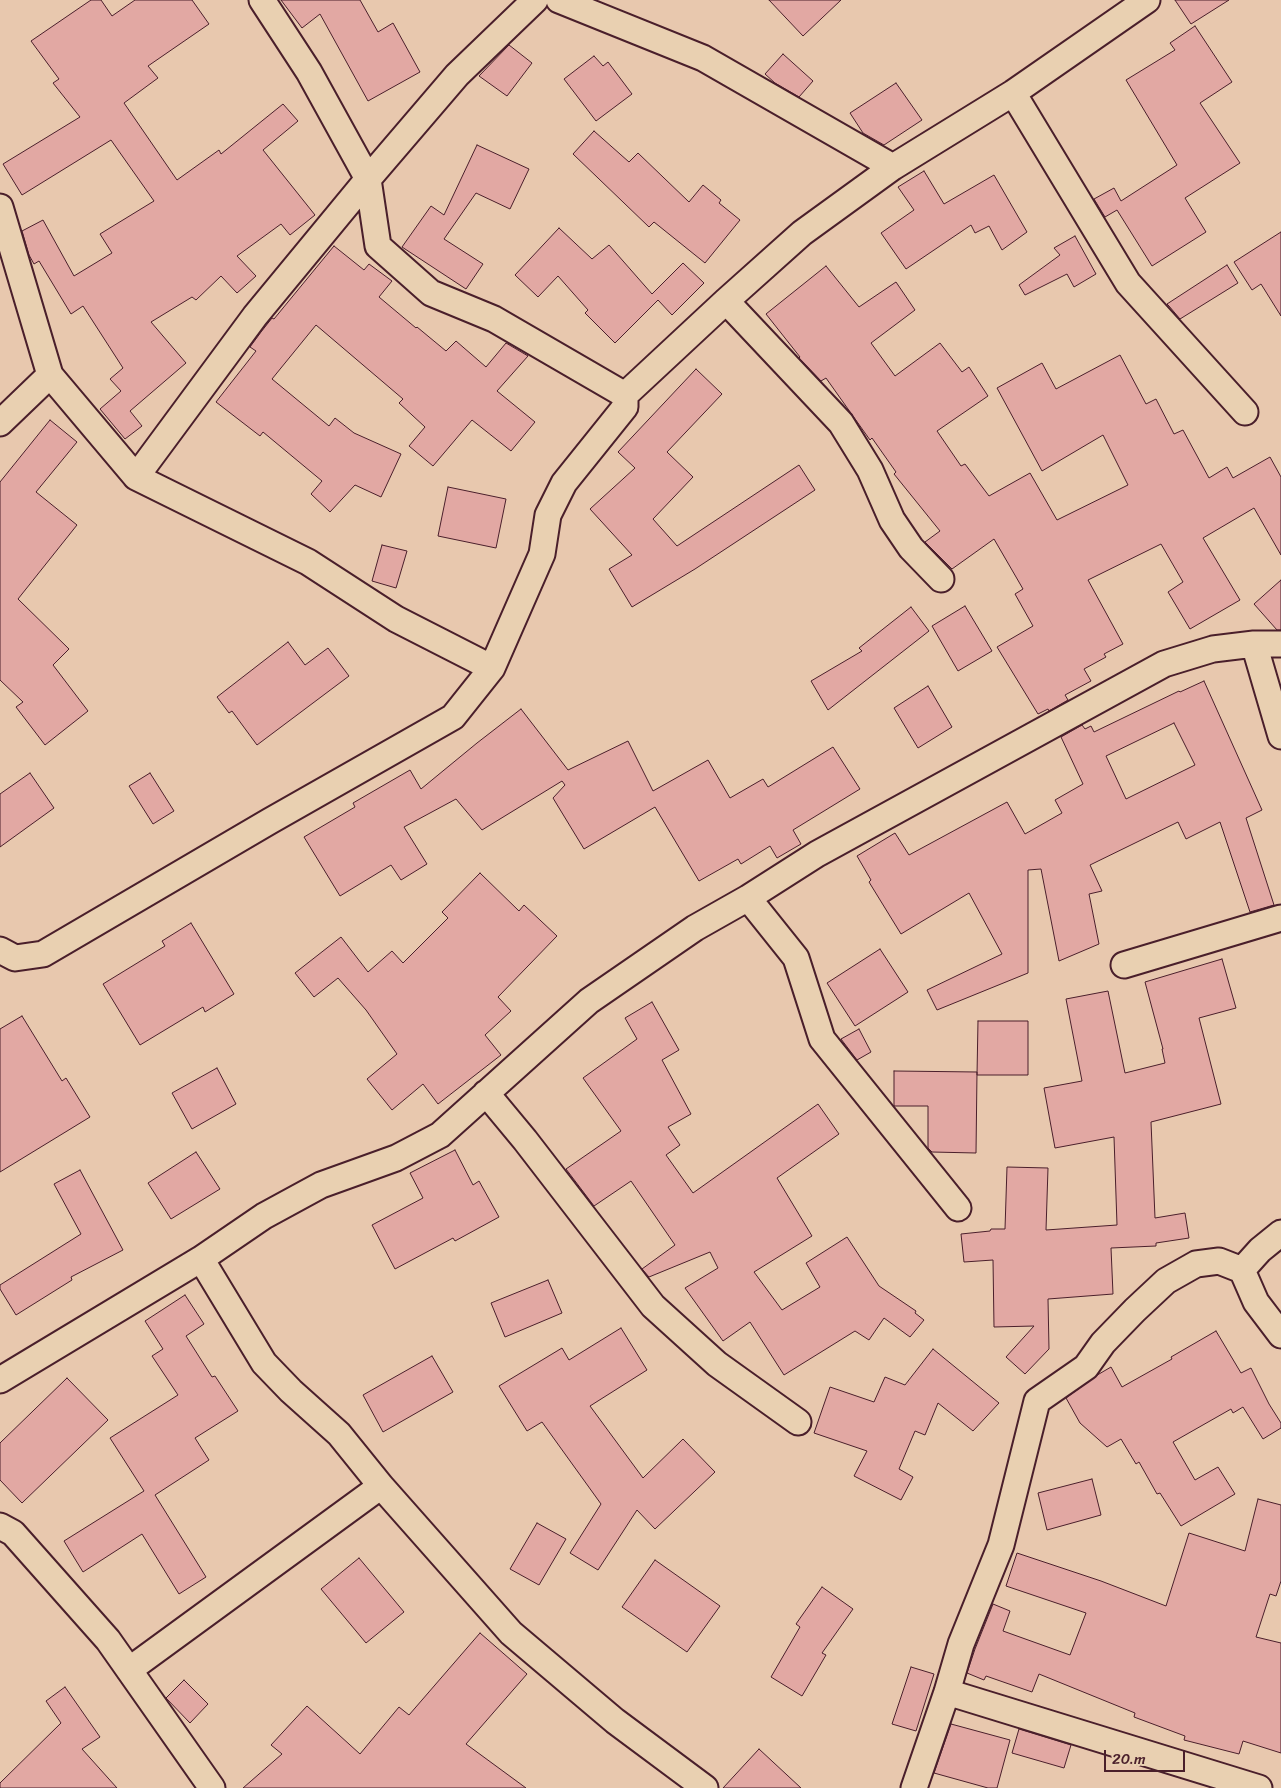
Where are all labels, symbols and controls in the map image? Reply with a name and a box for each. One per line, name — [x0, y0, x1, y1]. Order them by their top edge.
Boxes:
scale bar — [1106, 1740, 1187, 1772]
text: 20 m — [1112, 1746, 1146, 1772]

